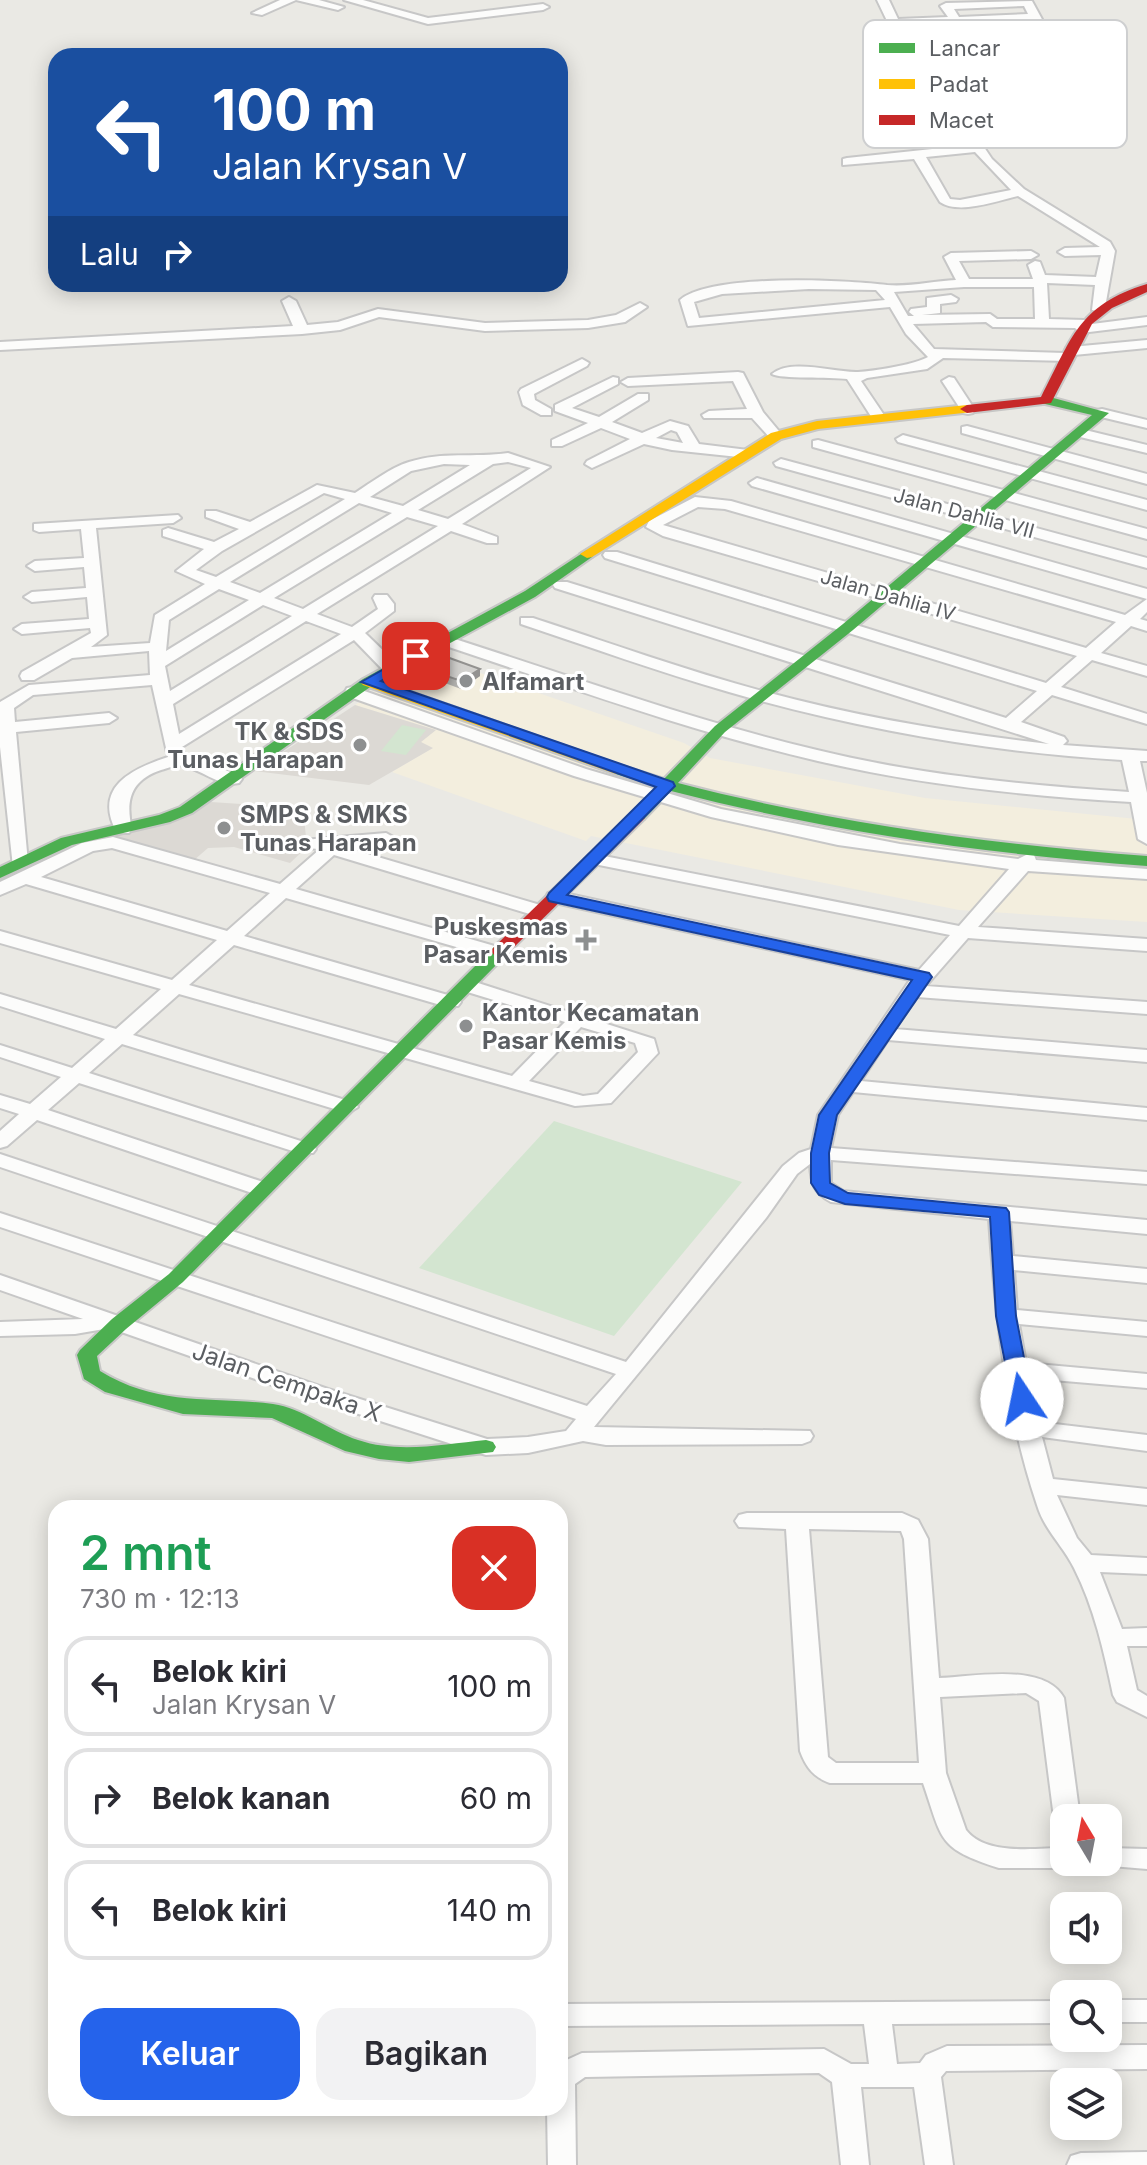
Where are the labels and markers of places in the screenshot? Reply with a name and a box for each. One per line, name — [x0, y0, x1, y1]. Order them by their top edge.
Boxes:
pin — [382, 622, 450, 690]
place label: Alfamart — [482, 667, 585, 696]
marker: Alfamart — [457, 672, 475, 690]
place label: TK & SDS Tunas Harapan — [167, 717, 344, 774]
marker: TK & SDS Tunas Harapan — [351, 736, 369, 754]
place label: SMPS & SMKS Tunas Harapan — [240, 800, 417, 857]
marker: SMPS & SMKS Tunas Harapan — [215, 819, 233, 837]
place label: Puskesmas Pasar Kemis — [424, 912, 568, 969]
marker: Puskesmas Pasar Kemis — [575, 929, 597, 951]
place label: Kantor Kecamatan Pasar Kemis — [482, 998, 699, 1055]
marker: Kantor Kecamatan Pasar Kemis — [457, 1017, 475, 1035]

